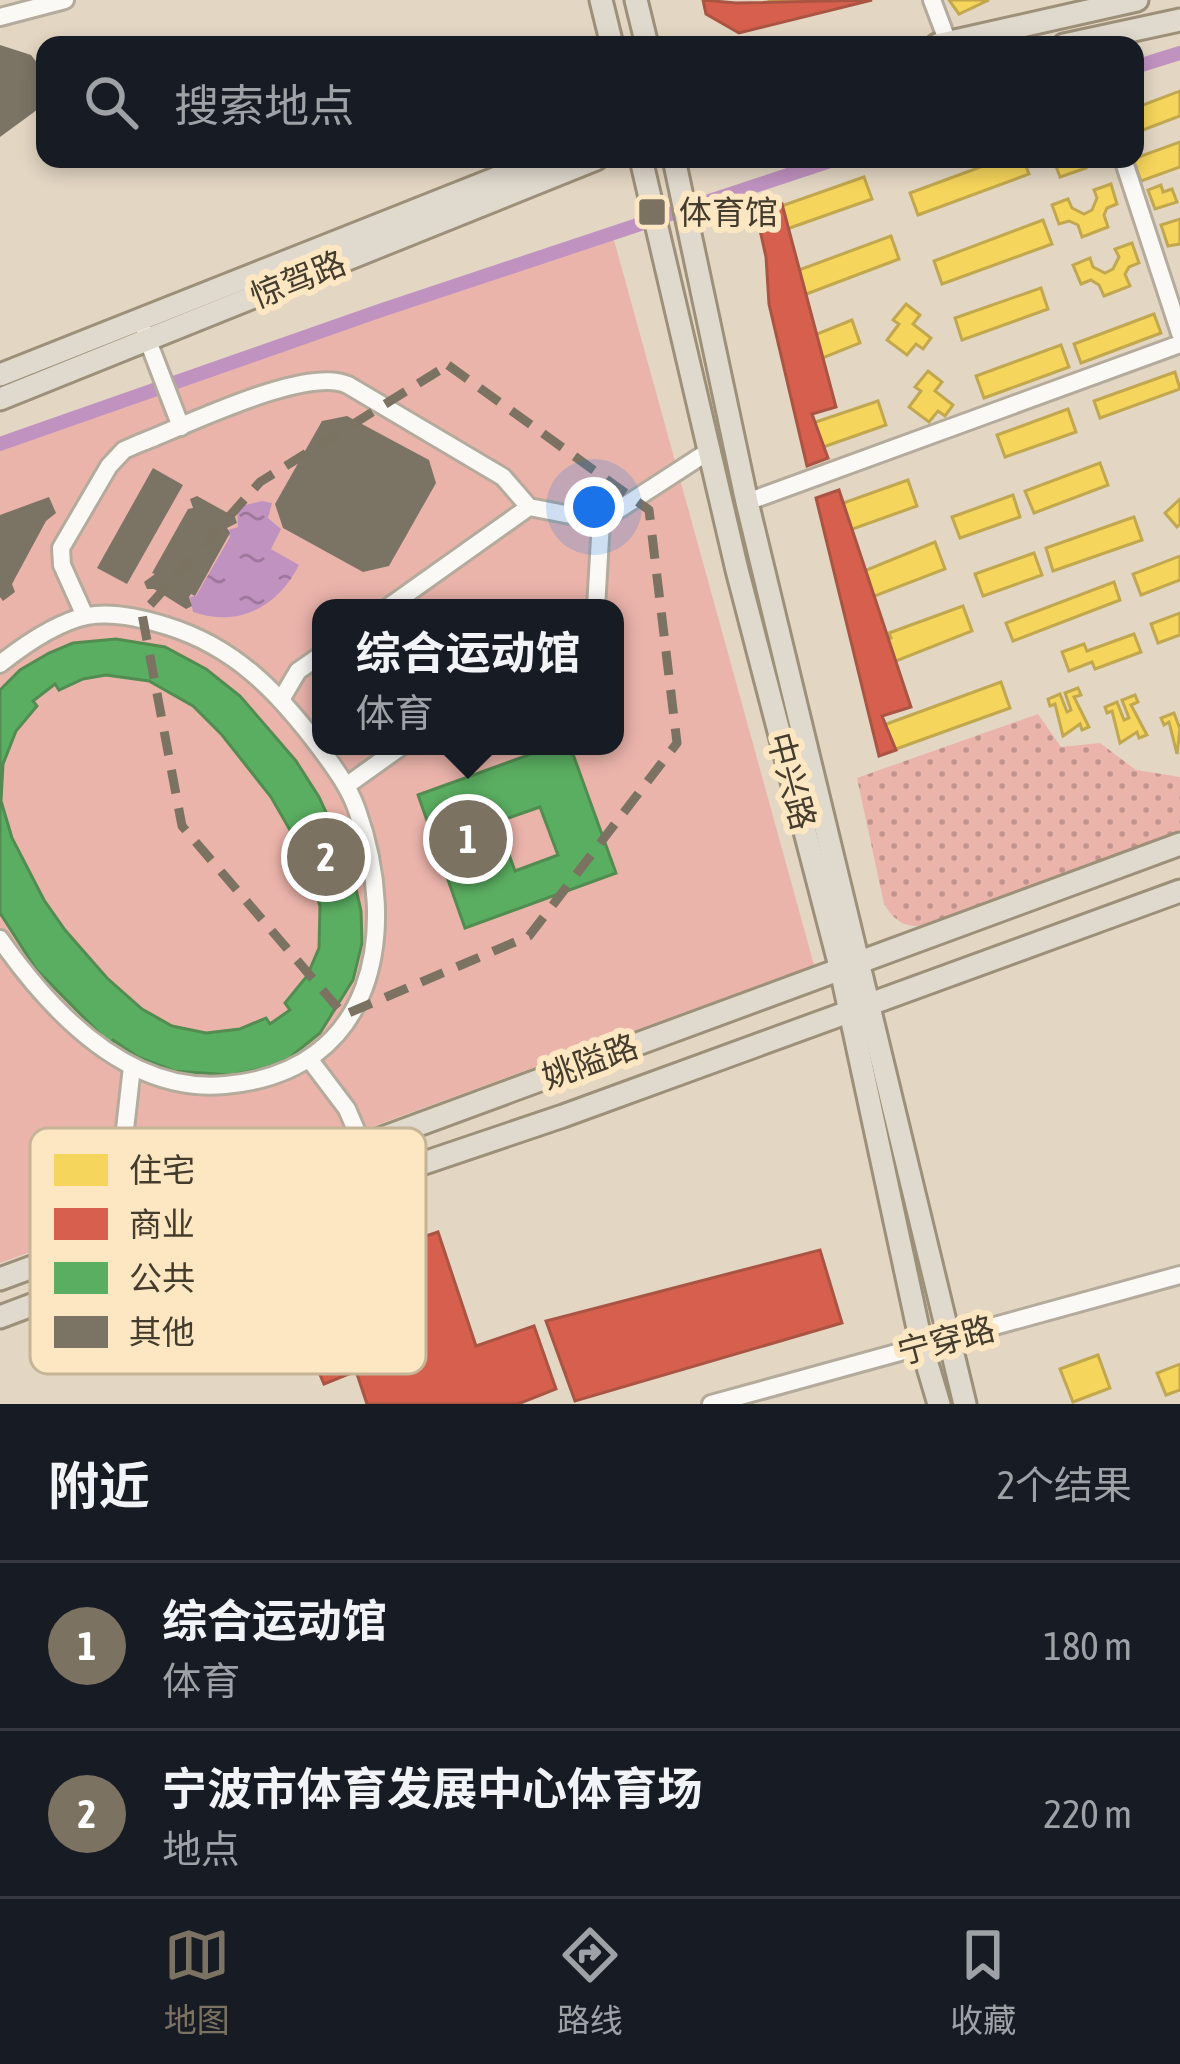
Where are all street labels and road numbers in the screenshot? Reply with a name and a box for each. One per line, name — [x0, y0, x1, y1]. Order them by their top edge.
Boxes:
street label: 惊驾路 — [245, 243, 351, 315]
street label: 中兴路 — [761, 728, 823, 834]
street label: 姚隘路 — [537, 1026, 643, 1096]
street label: 宁穿路 — [893, 1309, 999, 1371]

